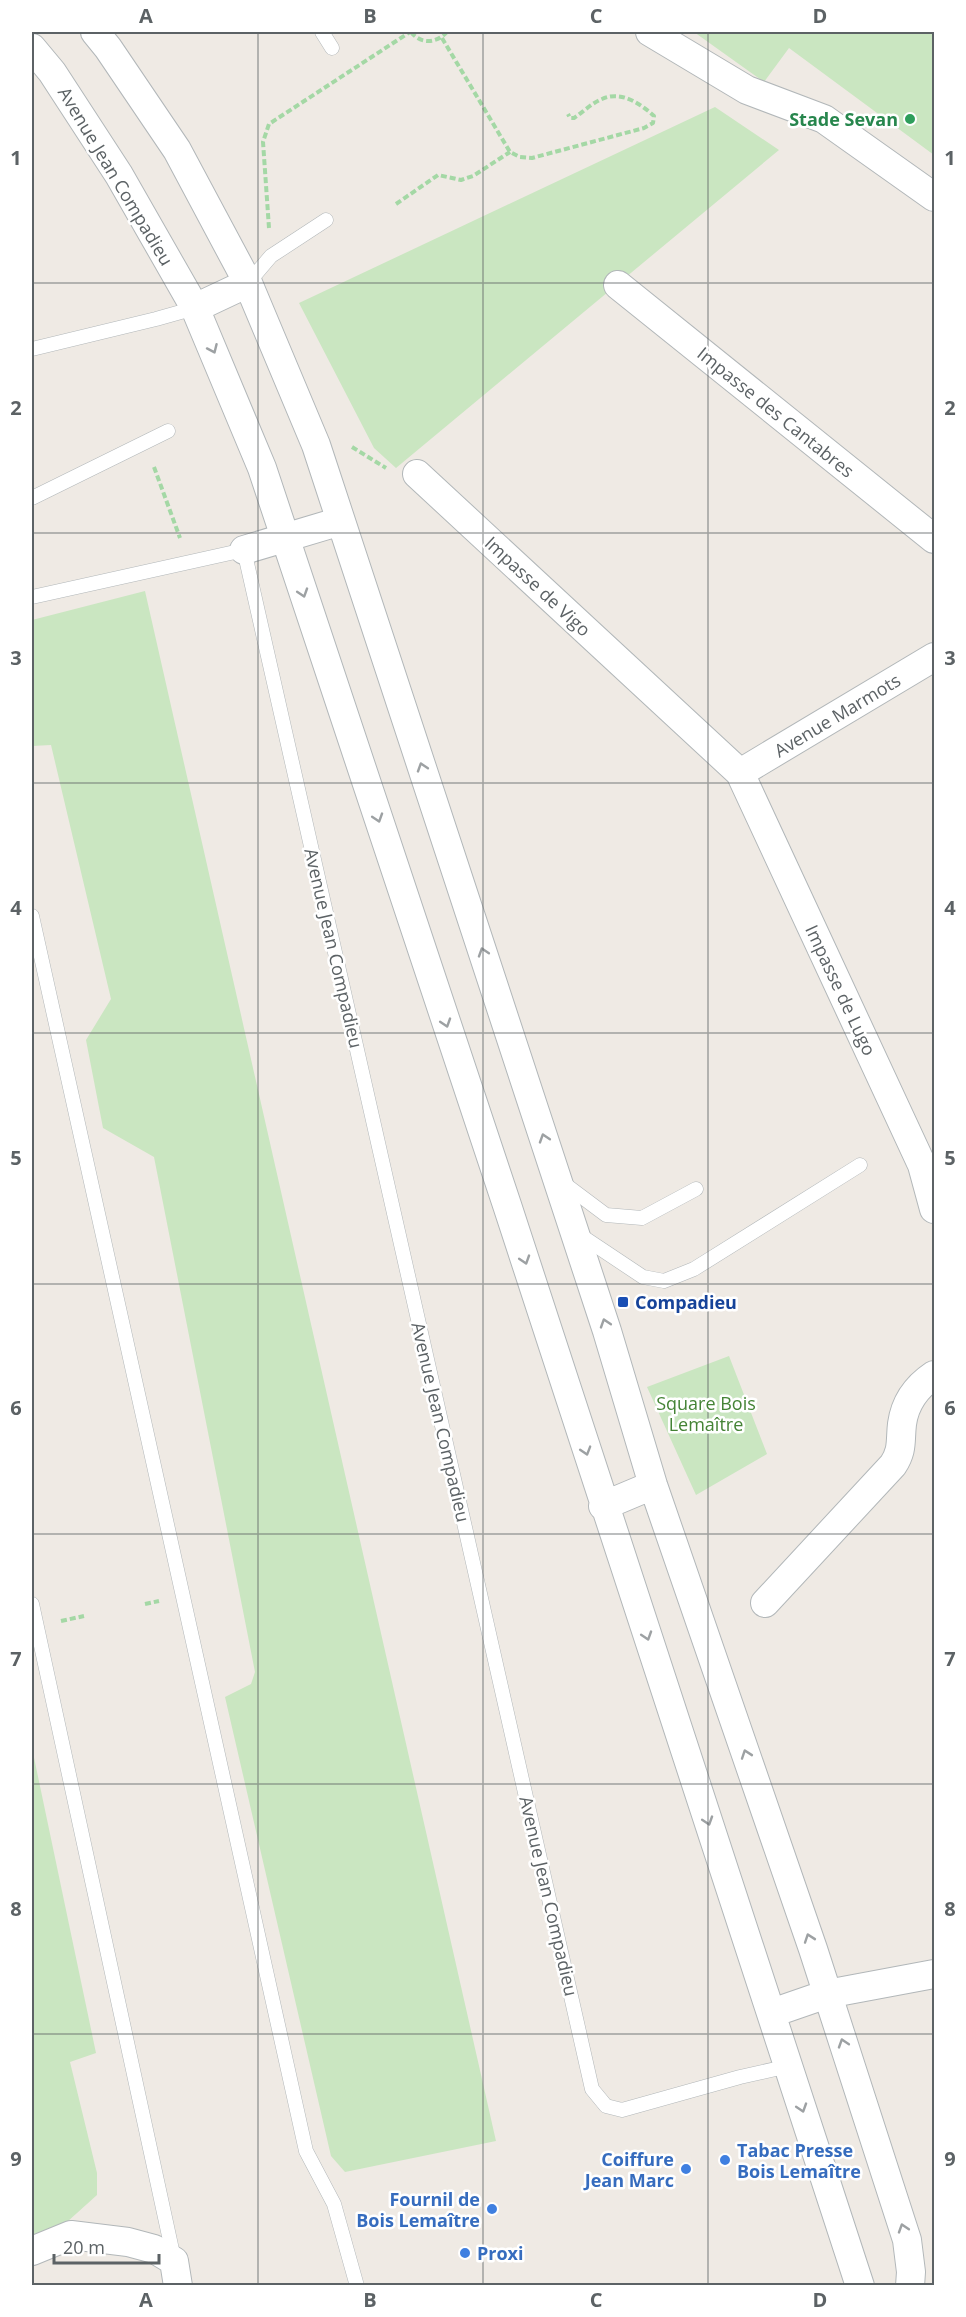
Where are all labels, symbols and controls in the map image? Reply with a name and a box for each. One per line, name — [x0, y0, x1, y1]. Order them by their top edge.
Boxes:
text: A — [139, 2, 153, 29]
text: B — [363, 2, 377, 29]
text: C — [590, 2, 603, 29]
text: D — [813, 2, 827, 29]
street label: Avenue Jean Compadieu — [53, 82, 179, 270]
place label: Stade Sevan — [789, 107, 898, 131]
marker: Stade Sevan — [903, 112, 917, 126]
text: 1 — [10, 144, 22, 171]
text: 1 — [944, 144, 956, 171]
street label: Impasse des Cantabres — [693, 341, 859, 483]
one-way arrow — [205, 343, 217, 354]
text: 2 — [10, 394, 22, 421]
text: 2 — [944, 394, 956, 421]
street label: Impasse de Vigo — [480, 531, 596, 641]
one-way arrow — [296, 587, 308, 598]
text: 3 — [10, 644, 22, 671]
text: 3 — [944, 644, 956, 671]
street label: Avenue Marmots — [769, 668, 905, 762]
one-way arrow — [417, 762, 429, 773]
one-way arrow — [371, 812, 383, 823]
street label: Avenue Jean Compadieu — [299, 846, 369, 1050]
text: 4 — [10, 894, 22, 921]
text: 4 — [944, 894, 956, 921]
street label: Impasse de Lugo — [800, 921, 882, 1059]
one-way arrow — [478, 947, 490, 958]
one-way arrow — [439, 1017, 451, 1028]
one-way arrow — [539, 1133, 551, 1144]
text: 5 — [10, 1144, 22, 1171]
text: 5 — [944, 1144, 956, 1171]
one-way arrow — [518, 1255, 530, 1265]
place label: Compadieu — [635, 1290, 737, 1314]
marker: Compadieu — [616, 1295, 630, 1309]
one-way arrow — [600, 1318, 612, 1329]
street label: Avenue Jean Compadieu — [406, 1320, 476, 1524]
park label: Square Bois Lemaître — [656, 1391, 756, 1436]
text: 6 — [10, 1394, 22, 1421]
text: 6 — [944, 1394, 956, 1421]
one-way arrow — [579, 1445, 591, 1456]
one-way arrow — [639, 1630, 652, 1641]
text: 7 — [10, 1645, 22, 1672]
text: 7 — [944, 1645, 956, 1672]
one-way arrow — [740, 1749, 753, 1760]
street label: Avenue Jean Compadieu — [514, 1794, 584, 1998]
one-way arrow — [701, 1815, 713, 1826]
text: 8 — [10, 1895, 22, 1922]
text: 8 — [944, 1895, 956, 1922]
one-way arrow — [804, 1933, 816, 1944]
one-way arrow — [838, 2038, 850, 2049]
one-way arrow — [795, 2102, 808, 2113]
place label: Tabac Presse Bois Lemaître — [737, 2138, 861, 2183]
text: 9 — [10, 2145, 22, 2172]
text: 9 — [944, 2145, 956, 2172]
place label: Coiffure Jean Marc — [583, 2147, 674, 2192]
marker: Tabac Presse Bois Lemaître — [718, 2153, 732, 2167]
marker: Coiffure Jean Marc — [679, 2162, 693, 2176]
place label: Fournil de Bois Lemaître — [356, 2187, 480, 2232]
marker: Fournil de Bois Lemaître — [485, 2202, 499, 2216]
one-way arrow — [898, 2223, 910, 2234]
scale bar — [54, 2227, 159, 2265]
text: 20 m — [63, 2235, 105, 2259]
place label: Proxi — [477, 2241, 524, 2265]
marker: Proxi — [458, 2246, 472, 2260]
text: A — [139, 2286, 153, 2313]
text: B — [363, 2286, 377, 2313]
text: C — [590, 2286, 603, 2313]
text: D — [813, 2286, 827, 2313]

